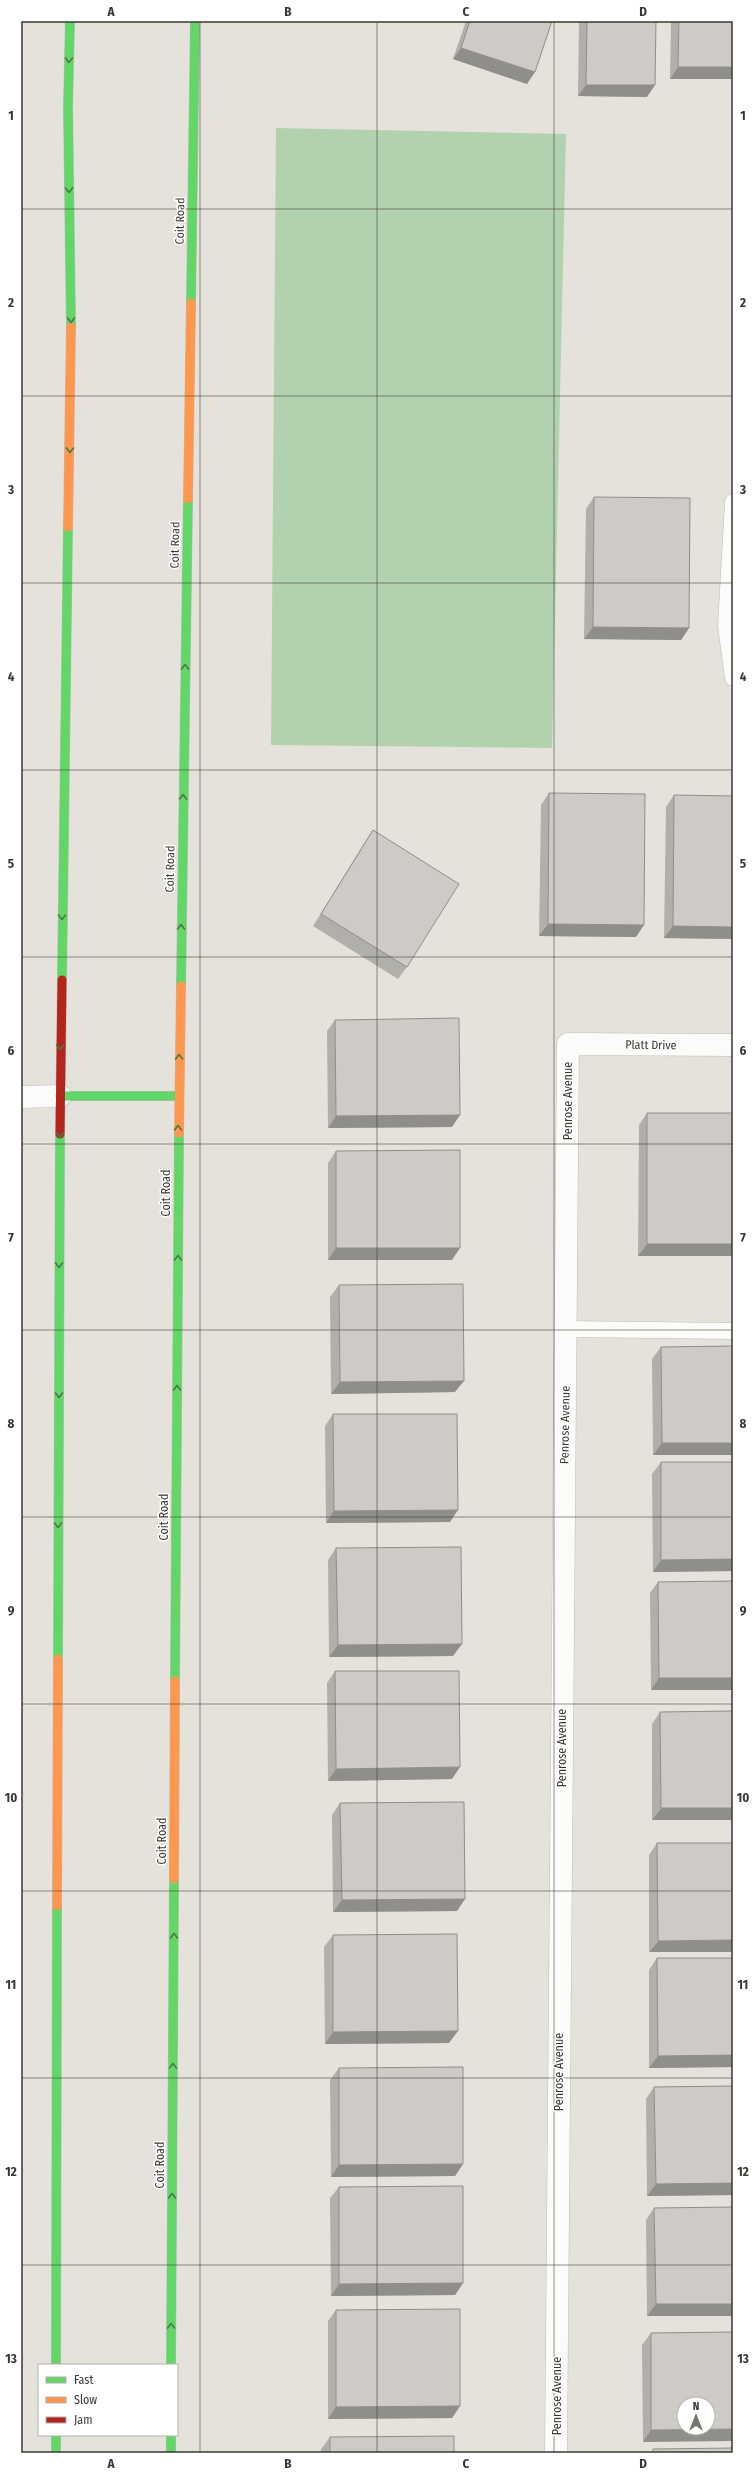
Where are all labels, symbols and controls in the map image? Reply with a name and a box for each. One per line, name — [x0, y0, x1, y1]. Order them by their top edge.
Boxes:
text: A — [106, 4, 115, 19]
text: B — [284, 4, 292, 19]
text: C — [463, 4, 470, 19]
text: D — [639, 4, 647, 19]
one-way arrow — [65, 57, 73, 63]
text: 1 — [8, 108, 14, 123]
text: 1 — [740, 108, 746, 123]
one-way arrow — [65, 187, 73, 193]
street label: Coit Road — [173, 197, 187, 245]
text: 2 — [7, 295, 14, 310]
text: 2 — [739, 295, 746, 310]
one-way arrow — [67, 317, 75, 323]
one-way arrow — [65, 447, 74, 453]
text: 3 — [7, 482, 14, 497]
text: 3 — [739, 482, 746, 497]
street label: Coit Road — [168, 521, 182, 569]
one-way arrow — [181, 664, 189, 670]
text: 4 — [8, 669, 15, 684]
text: 4 — [740, 669, 747, 684]
one-way arrow — [179, 794, 187, 800]
street label: Coit Road — [163, 845, 177, 893]
text: 5 — [8, 856, 14, 871]
text: 5 — [740, 856, 746, 871]
one-way arrow — [58, 914, 66, 920]
one-way arrow — [177, 924, 185, 930]
street label: Platt Drive — [625, 1038, 677, 1052]
text: 6 — [8, 1043, 15, 1058]
text: 6 — [740, 1043, 747, 1058]
one-way arrow — [56, 1044, 65, 1050]
one-way arrow — [175, 1054, 183, 1060]
street label: Penrose Avenue — [561, 1062, 575, 1140]
one-way arrow — [174, 1125, 182, 1131]
one-way arrow — [56, 1132, 64, 1138]
street label: Coit Road — [159, 1170, 173, 1216]
text: 7 — [8, 1230, 14, 1245]
text: 7 — [740, 1230, 746, 1245]
one-way arrow — [173, 1255, 182, 1261]
one-way arrow — [55, 1262, 63, 1268]
one-way arrow — [173, 1385, 181, 1391]
street label: Penrose Avenue — [557, 1386, 573, 1464]
one-way arrow — [55, 1392, 63, 1398]
text: 8 — [8, 1416, 15, 1431]
text: 8 — [740, 1416, 747, 1431]
street label: Coit Road — [157, 1494, 171, 1540]
one-way arrow — [54, 1522, 62, 1528]
text: 9 — [8, 1603, 15, 1618]
text: 9 — [740, 1603, 747, 1618]
street label: Penrose Avenue — [555, 1709, 569, 1787]
text: 10 — [5, 1790, 17, 1805]
text: 10 — [737, 1790, 749, 1805]
street label: Coit Road — [155, 1818, 169, 1864]
one-way arrow — [170, 1933, 178, 1939]
text: 11 — [6, 1977, 16, 1992]
text: 11 — [738, 1977, 748, 1992]
street label: Penrose Avenue — [552, 2033, 566, 2111]
one-way arrow — [169, 2063, 177, 2069]
street label: Coit Road — [153, 2142, 167, 2188]
text: 12 — [5, 2164, 17, 2179]
text: 12 — [737, 2164, 749, 2179]
one-way arrow — [168, 2193, 176, 2199]
one-way arrow — [167, 2323, 176, 2329]
text: 13 — [5, 2351, 17, 2366]
text: 13 — [737, 2351, 749, 2366]
street label: Penrose Avenue — [550, 2357, 564, 2435]
legend — [38, 2364, 178, 2436]
text: Fast — [74, 2373, 93, 2387]
text: Slow — [74, 2393, 97, 2407]
north arrow — [676, 2396, 716, 2436]
text: N — [693, 2400, 699, 2413]
text: Jam — [74, 2413, 92, 2427]
text: A — [106, 2456, 115, 2471]
text: B — [284, 2456, 292, 2471]
text: C — [463, 2456, 470, 2471]
text: D — [639, 2456, 647, 2471]

